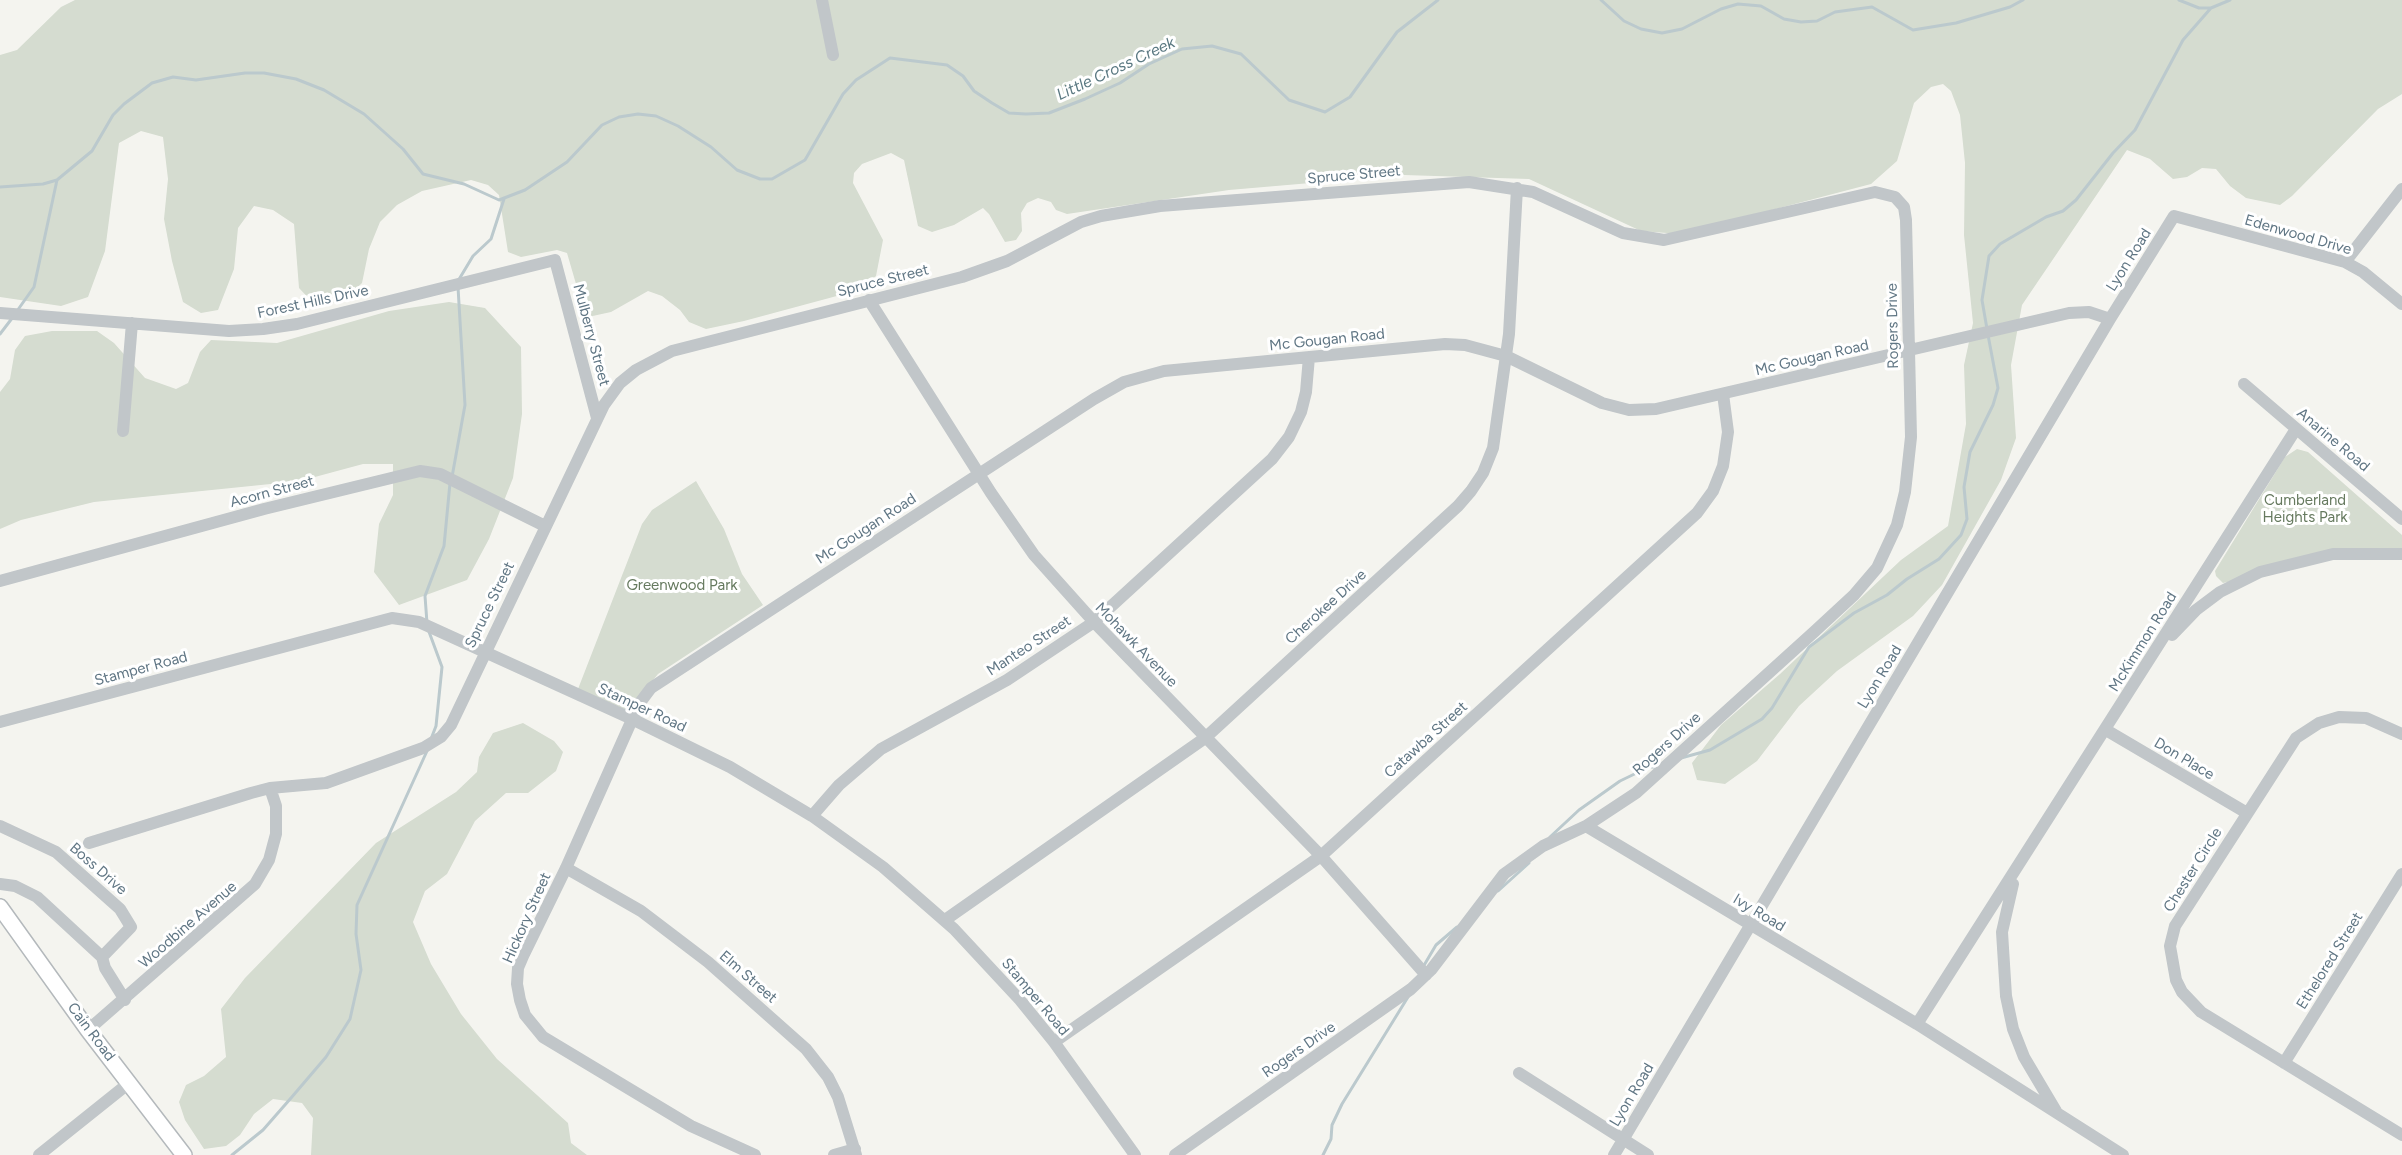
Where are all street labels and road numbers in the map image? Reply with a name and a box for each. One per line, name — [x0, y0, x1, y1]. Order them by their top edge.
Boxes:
street label: Spruce Street — [1307, 162, 1401, 188]
street label: Edenwood Drive — [2243, 211, 2353, 259]
street label: Lyon Road — [2103, 225, 2155, 295]
street label: Spruce Street — [835, 261, 931, 301]
street label: Forest Hills Drive — [256, 281, 370, 323]
street label: Mulberry Street — [569, 282, 613, 388]
street label: Rogers Drive — [1883, 283, 1903, 369]
street label: Mc Gougan Road — [1268, 325, 1386, 355]
street label: Mc Gougan Road — [1753, 336, 1871, 380]
street label: Anarine Road — [2293, 404, 2373, 476]
street label: Acorn Street — [228, 472, 316, 512]
street label: Mc Gougan Road — [812, 490, 920, 568]
street label: Spruce Street — [461, 559, 519, 651]
street label: Cherokee Drive — [1282, 566, 1370, 648]
street label: McKimmon Road — [2105, 589, 2181, 695]
street label: Mohawk Avenue — [1091, 599, 1181, 691]
street label: Manteo Street — [983, 612, 1075, 680]
street label: Lyon Road — [1854, 642, 1906, 712]
street label: Stamper Road — [92, 648, 190, 690]
street label: Stamper Road — [595, 680, 689, 736]
street label: Catawba Street — [1381, 698, 1471, 782]
street label: Rogers Drive — [1629, 709, 1705, 779]
street label: Don Place — [2151, 734, 2217, 784]
street label: Chester Circle — [2160, 825, 2226, 915]
street label: Boss Drive — [66, 839, 130, 899]
street label: Hickory Street — [499, 870, 555, 966]
street label: Woodbine Avenue — [136, 878, 240, 972]
street label: Ivy Road — [1730, 890, 1788, 936]
street label: Ethelored Street — [2293, 909, 2367, 1013]
street label: Elm Street — [715, 947, 781, 1007]
street label: Stamper Road — [997, 955, 1073, 1039]
street label: Cain Road — [63, 999, 119, 1065]
street label: Rogers Drive — [1259, 1018, 1339, 1082]
street label: Lyon Road — [1606, 1060, 1658, 1130]

